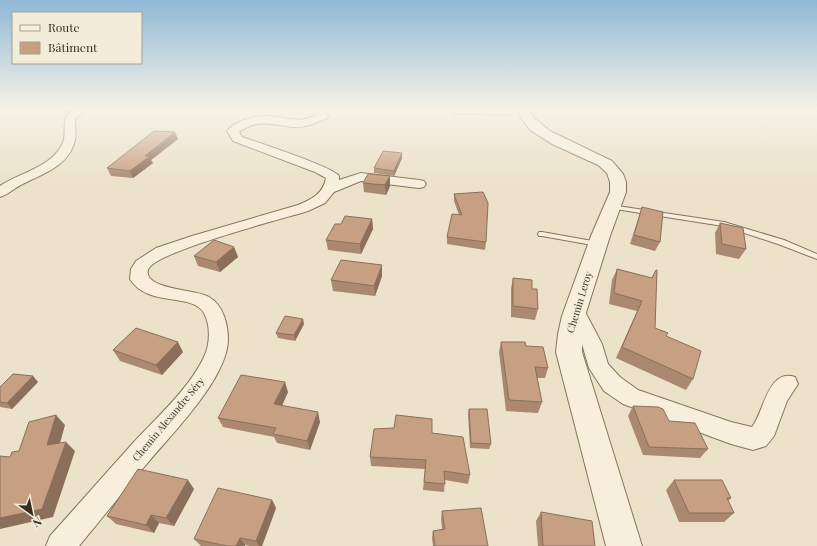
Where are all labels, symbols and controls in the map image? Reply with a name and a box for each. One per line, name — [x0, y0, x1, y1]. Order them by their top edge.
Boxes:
legend — [12, 12, 142, 64]
text: Route — [48, 19, 80, 35]
text: Bâtiment — [48, 39, 98, 55]
street label: Chemin Leroy — [563, 269, 595, 335]
street label: Chemin Alexandre Séry — [129, 374, 207, 464]
north arrow — [12, 494, 52, 534]
text: N — [30, 514, 45, 531]

